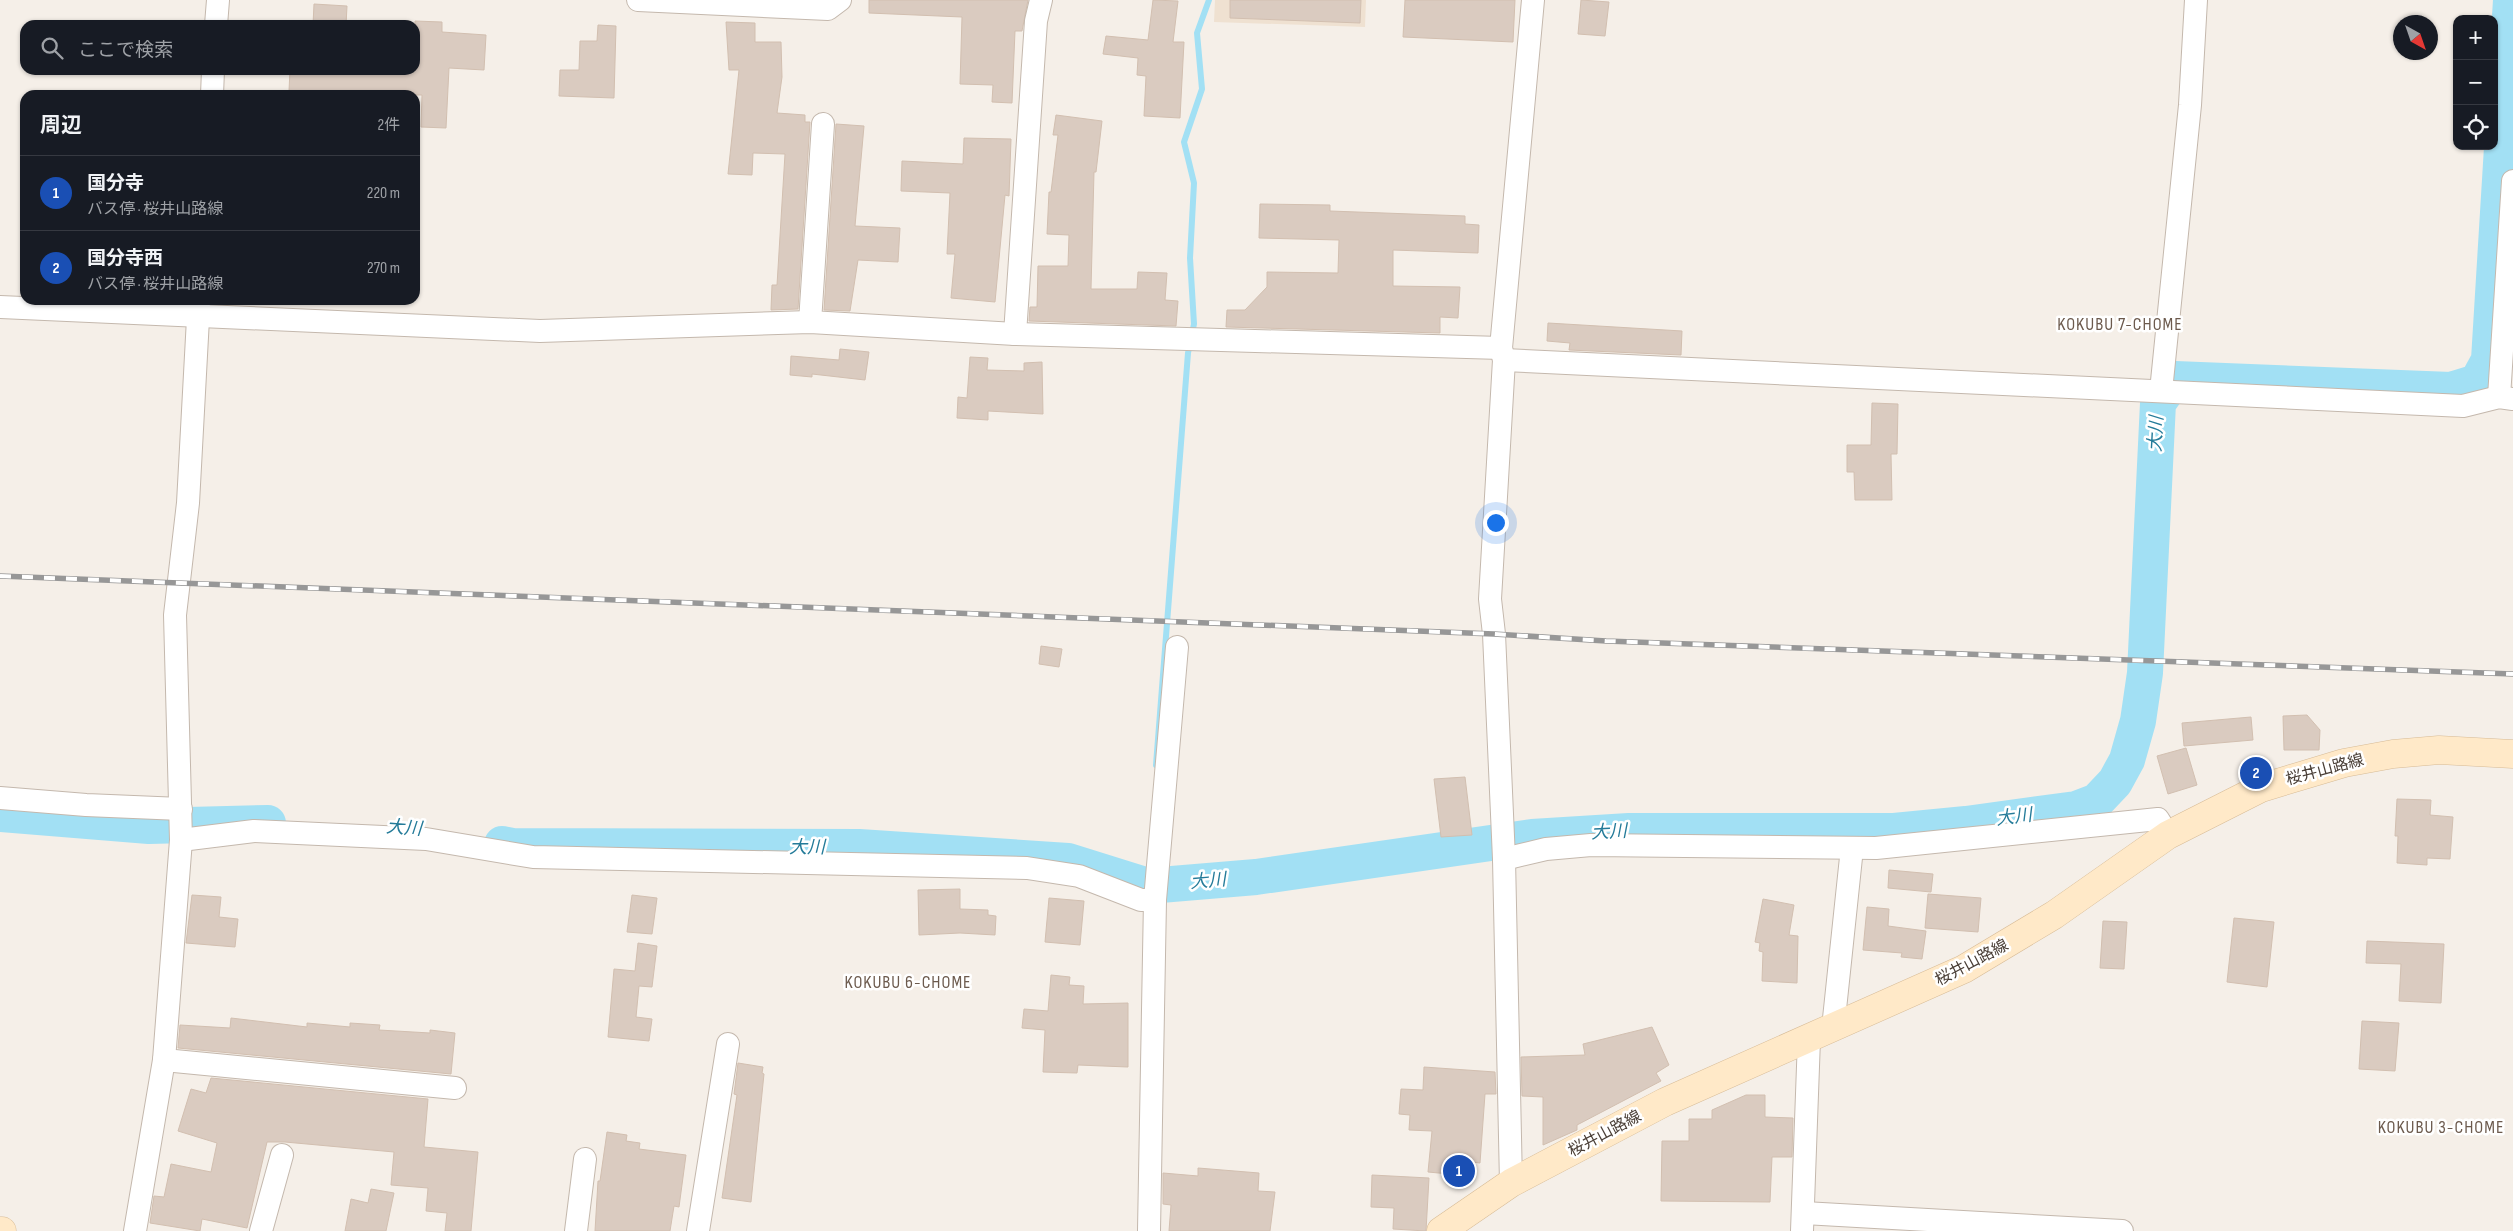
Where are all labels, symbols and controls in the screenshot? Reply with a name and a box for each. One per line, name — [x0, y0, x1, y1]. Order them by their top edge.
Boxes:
north arrow — [2393, 15, 2438, 60]
map controls — [2453, 15, 2498, 150]
button: + — [2453, 15, 2498, 60]
search box — [20, 20, 420, 75]
icon: search — [38, 34, 66, 62]
text: ここで検索 — [78, 39, 173, 62]
button: − — [2453, 60, 2498, 105]
button: locate — [2453, 105, 2498, 150]
text: 周辺 — [40, 113, 82, 138]
text: 2件 — [377, 116, 400, 135]
text: 国分寺 — [87, 172, 144, 195]
text: 1 — [53, 184, 59, 203]
text: 220 m — [367, 184, 400, 203]
text: バス停 · 桜井山路線 — [87, 200, 223, 219]
text: 国分寺西 — [87, 247, 163, 270]
text: 2 — [52, 259, 60, 278]
text: 270 m — [367, 259, 400, 278]
text: バス停 · 桜井山路線 — [87, 275, 223, 294]
district label: KOKUBU 7-CHOME — [2057, 314, 2183, 335]
water label: 大川 — [2145, 413, 2168, 453]
your location — [1483, 510, 1509, 536]
street label: 桜井山路線 — [2284, 750, 2366, 790]
pin: 2 — [2240, 754, 2272, 792]
water label: 大川 — [1995, 804, 2035, 830]
water label: 大川 — [385, 816, 425, 840]
water label: 大川 — [1590, 820, 1630, 843]
water label: 大川 — [789, 837, 827, 858]
water label: 大川 — [1189, 869, 1229, 893]
street label: 桜井山路線 — [1932, 936, 2012, 990]
district label: KOKUBU 6-CHOME — [845, 972, 971, 993]
street label: 桜井山路線 — [1565, 1107, 1645, 1161]
district label: KOKUBU 3-CHOME — [2378, 1117, 2504, 1138]
pin: 1 — [1443, 1152, 1475, 1190]

